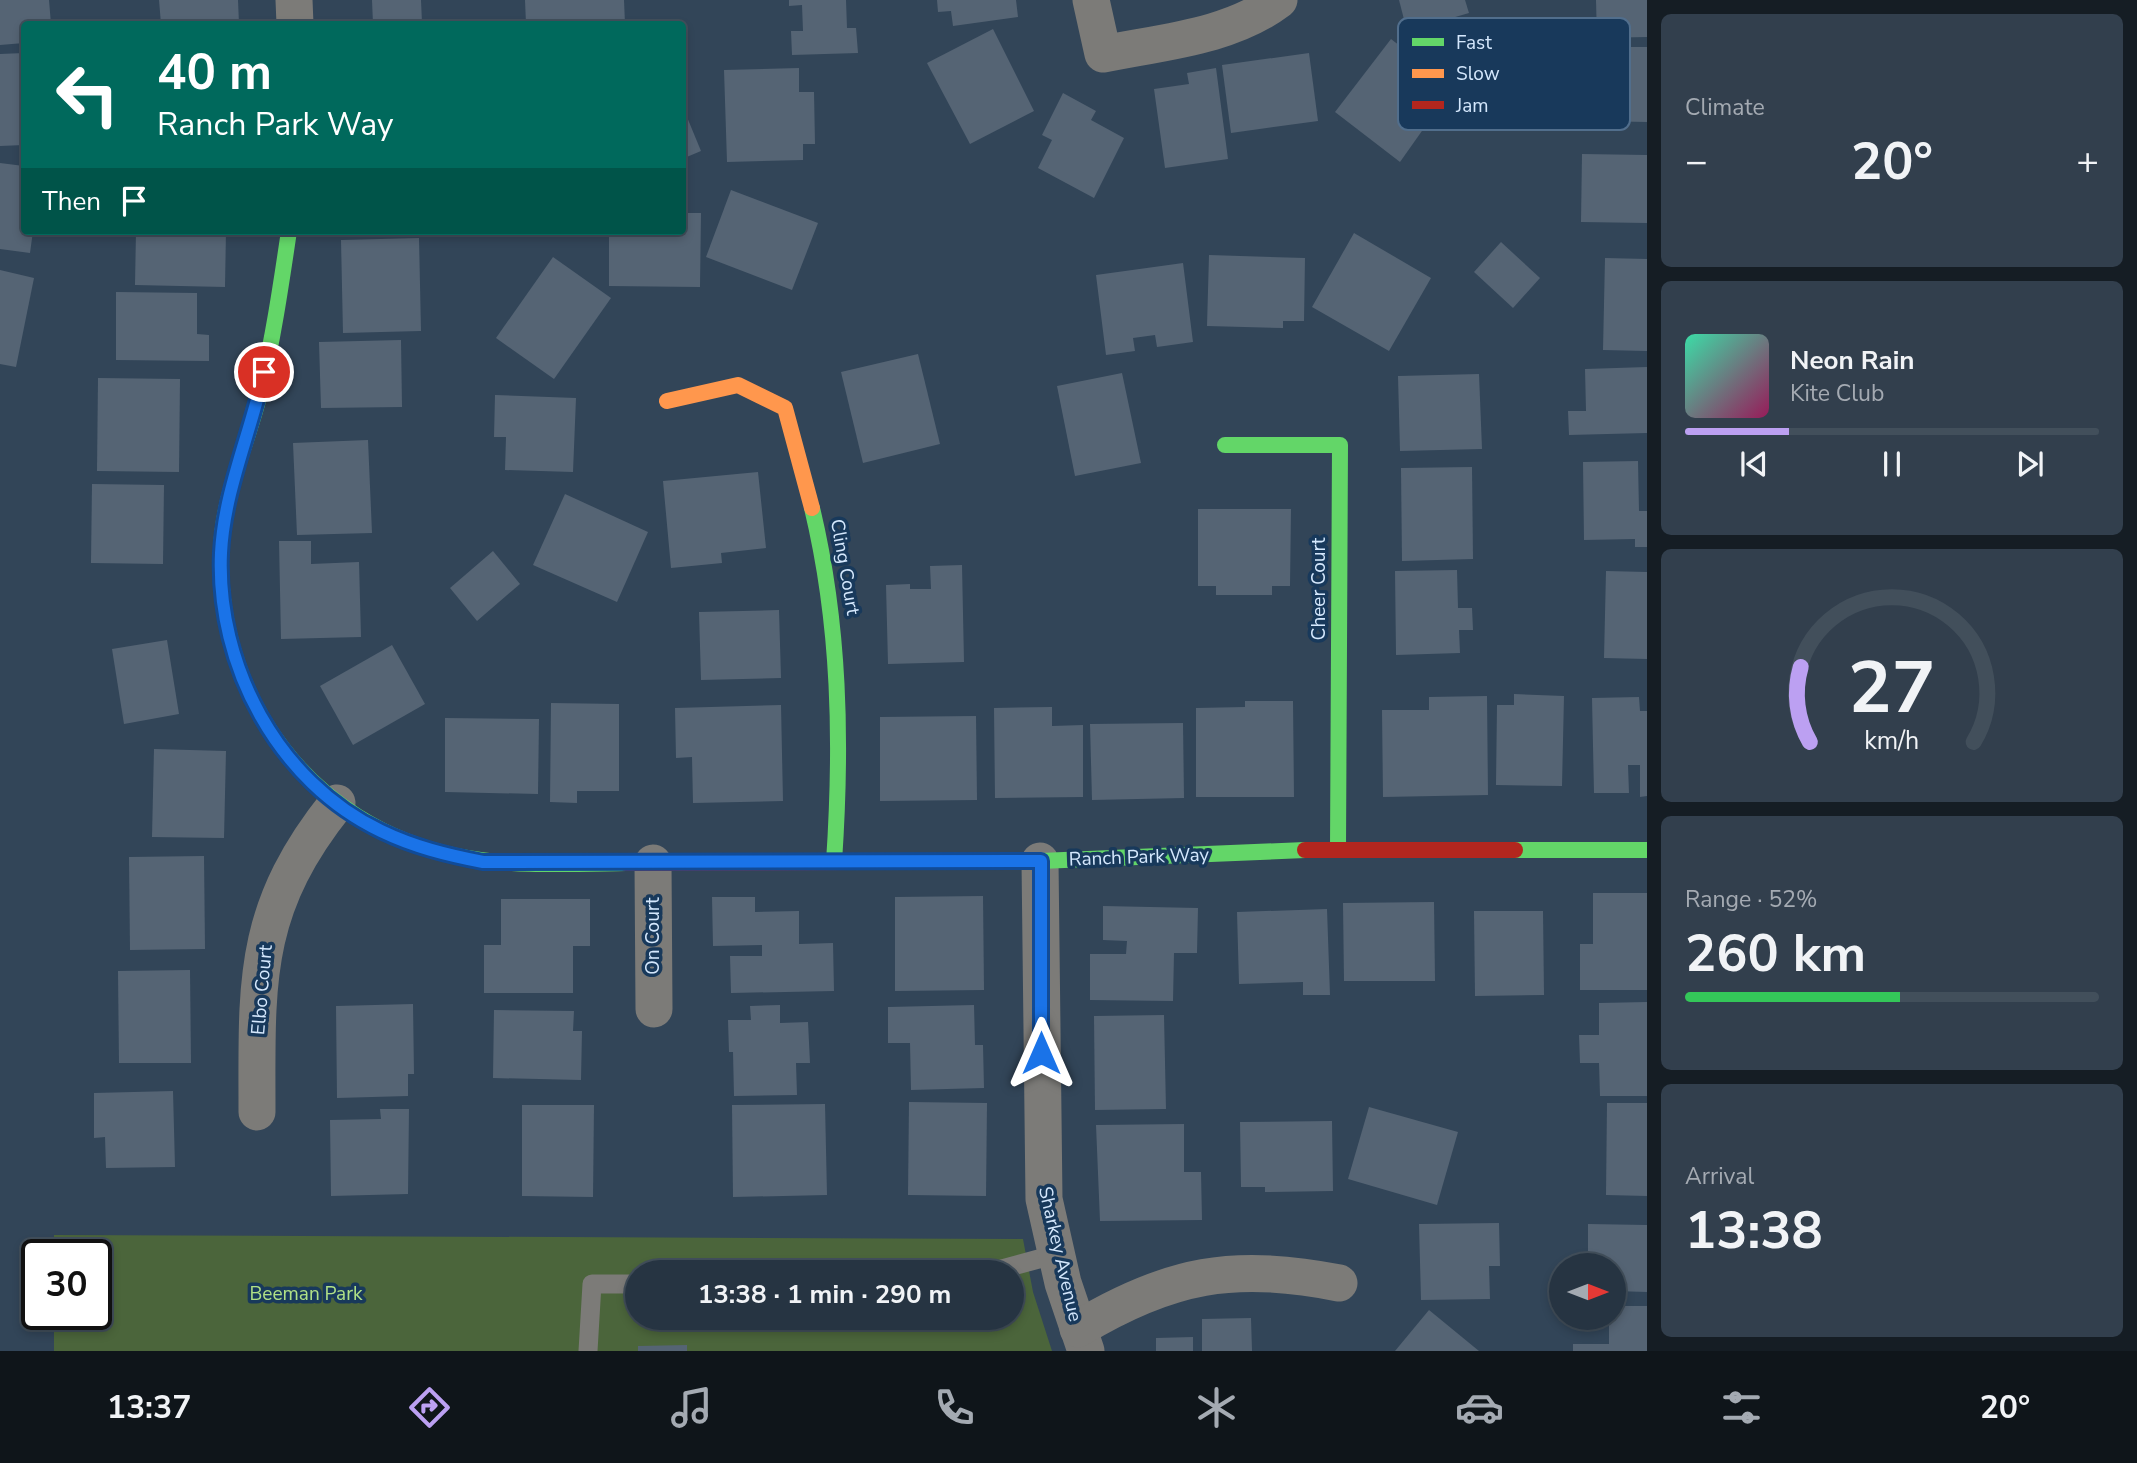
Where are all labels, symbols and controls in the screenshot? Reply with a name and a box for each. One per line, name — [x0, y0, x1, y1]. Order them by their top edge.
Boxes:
legend — [1398, 18, 1630, 130]
text: Fast — [1456, 30, 1492, 56]
text: 40 m — [157, 39, 272, 106]
icon: left — [42, 49, 133, 140]
text: Slow — [1456, 61, 1500, 87]
text: Climate — [1685, 92, 1765, 123]
text: Jam — [1455, 93, 1489, 119]
text: Ranch Park Way — [157, 103, 393, 146]
text: 20° — [1851, 126, 1933, 197]
text: − — [1685, 136, 1708, 187]
text: + — [2076, 136, 2099, 187]
icon: arrive — [115, 182, 153, 220]
text: Then — [42, 184, 101, 219]
pin — [234, 342, 294, 402]
text: Neon Rain — [1790, 343, 1915, 378]
icon: arrive — [245, 353, 283, 391]
text: Kite Club — [1790, 378, 1884, 409]
icon: previous — [1735, 445, 1773, 483]
icon: pause — [1873, 445, 1911, 483]
icon: next — [2011, 445, 2049, 483]
street label: Cling Court — [824, 517, 866, 617]
street label: Cheer Court — [1306, 537, 1332, 640]
text: 27 — [1848, 638, 1936, 738]
text: km/h — [1864, 723, 1920, 757]
street label: Ranch Park Way — [1068, 842, 1210, 872]
text: Range · 52% — [1685, 884, 1817, 915]
street label: On Court — [640, 897, 666, 975]
text: 260 km — [1685, 918, 1866, 989]
street label: Elbo Court — [245, 943, 279, 1036]
position arrow — [1004, 1016, 1078, 1090]
text: Arrival — [1685, 1161, 1754, 1192]
street label: Sharkey Avenue — [1032, 1184, 1088, 1324]
text: 13:38 — [1685, 1195, 1823, 1266]
speed limit sign: 30 — [21, 1239, 112, 1330]
north arrow — [1549, 1253, 1626, 1330]
map controls — [1549, 1253, 1626, 1330]
text: 13:38 · 1 min · 290 m — [698, 1277, 951, 1312]
park label: Beeman Park — [249, 1281, 363, 1307]
icon: directions — [405, 1383, 454, 1432]
icon: music — [667, 1383, 716, 1432]
icon: phone — [930, 1383, 979, 1432]
icon: climate — [1192, 1383, 1241, 1432]
icon: car — [1455, 1383, 1504, 1432]
icon: filters — [1717, 1383, 1766, 1432]
text: 13:37 — [107, 1386, 191, 1429]
text: 20° — [1980, 1386, 2030, 1429]

